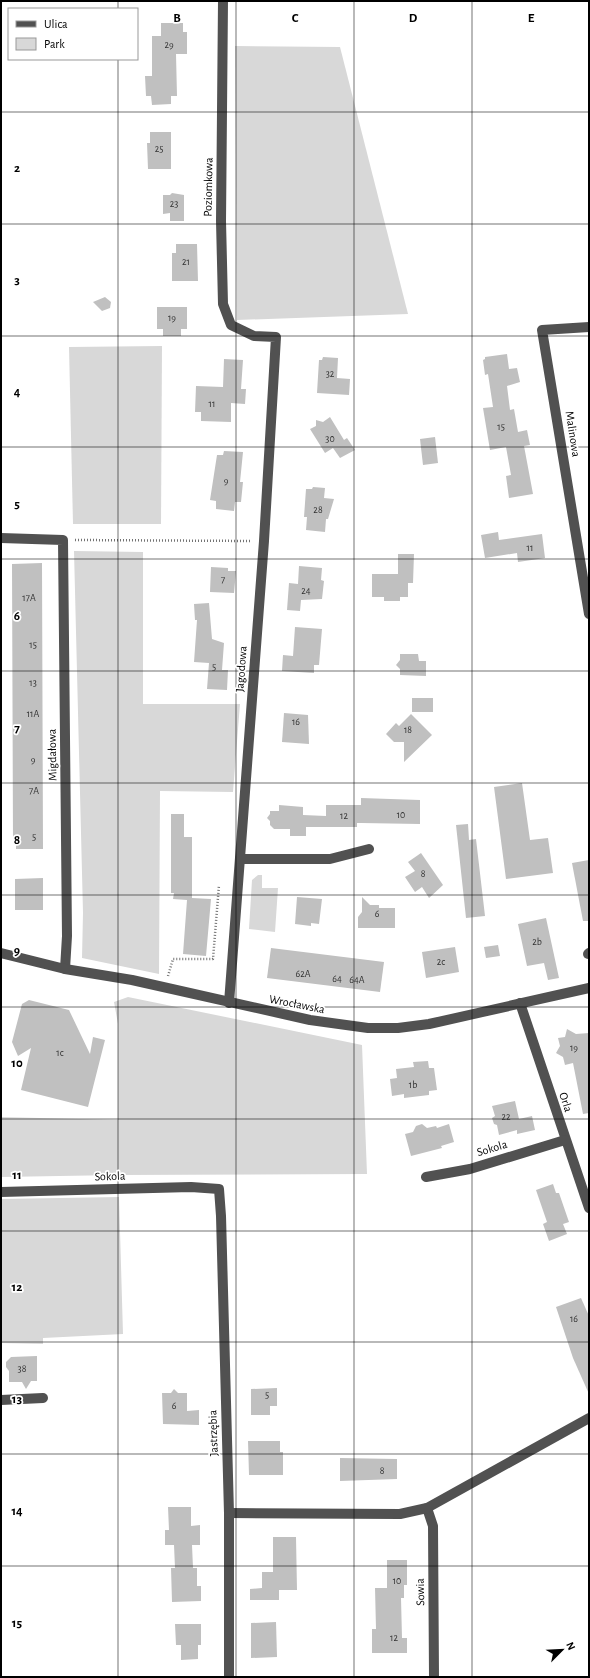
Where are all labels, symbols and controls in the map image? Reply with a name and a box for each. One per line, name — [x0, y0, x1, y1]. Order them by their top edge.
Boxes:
legend — [8, 8, 138, 60]
text: B — [173, 12, 181, 25]
text: C — [292, 12, 299, 25]
text: D — [409, 12, 418, 25]
text: E — [528, 12, 535, 25]
text: Ulica — [44, 18, 68, 30]
text: Park — [44, 38, 65, 50]
house number: 29 — [164, 40, 174, 50]
house number: 25 — [155, 144, 163, 154]
street label: Poziomkowa — [201, 157, 215, 217]
text: 2 — [14, 162, 20, 175]
house number: 23 — [170, 199, 178, 209]
house number: 21 — [182, 257, 190, 267]
text: 3 — [14, 274, 20, 287]
house number: 19 — [168, 313, 176, 323]
house number: 32 — [326, 369, 335, 379]
text: 4 — [14, 386, 21, 399]
house number: 11 — [209, 399, 215, 409]
street label: Malinowa — [563, 410, 583, 458]
house number: 15 — [497, 422, 505, 432]
house number: 30 — [325, 434, 335, 444]
house number: 9 — [224, 476, 229, 486]
text: 5 — [14, 498, 20, 511]
house number: 28 — [313, 505, 323, 515]
house number: 11 — [527, 543, 533, 553]
house number: 7 — [221, 575, 225, 585]
house number: 24 — [301, 586, 311, 596]
house number: 17A — [22, 593, 36, 603]
text: 6 — [14, 610, 20, 623]
house number: 15 — [29, 640, 37, 650]
street label: Jagodowa — [233, 645, 249, 692]
house number: 5 — [212, 662, 216, 672]
house number: 13 — [29, 678, 37, 688]
house number: 11A — [27, 709, 40, 719]
house number: 16 — [292, 717, 300, 727]
text: 7 — [14, 722, 20, 735]
house number: 18 — [404, 725, 412, 735]
street label: Migdałowa — [46, 728, 58, 781]
house number: 9 — [31, 755, 36, 765]
house number: 7A — [29, 786, 39, 796]
house number: 10 — [397, 810, 405, 820]
house number: 12 — [340, 811, 348, 821]
house number: 5 — [32, 832, 36, 842]
text: 8 — [14, 834, 20, 847]
house number: 8 — [421, 869, 426, 879]
house number: 6 — [375, 909, 380, 919]
house number: 2b — [532, 937, 542, 947]
text: 9 — [14, 945, 20, 958]
house number: 2c — [437, 957, 445, 967]
house number: 62A — [295, 969, 311, 979]
house number: 64 — [332, 974, 342, 984]
house number: 64A — [349, 975, 365, 985]
street label: Wrocławska — [268, 993, 326, 1015]
house number: 19 — [570, 1043, 578, 1053]
house number: 1c — [56, 1048, 64, 1058]
text: 10 — [11, 1057, 23, 1070]
house number: 1b — [409, 1080, 417, 1090]
street label: Orla — [557, 1091, 575, 1114]
house number: 22 — [501, 1112, 511, 1122]
street label: Sokola — [475, 1138, 509, 1158]
text: 11 — [12, 1169, 22, 1182]
street label: Sokola — [94, 1169, 126, 1183]
text: 12 — [12, 1281, 22, 1294]
house number: 16 — [570, 1314, 578, 1324]
house number: 38 — [18, 1364, 27, 1374]
house number: 5 — [265, 1390, 269, 1400]
text: 13 — [12, 1393, 23, 1406]
house number: 6 — [172, 1401, 177, 1411]
street label: Jastrzębia — [206, 1409, 220, 1456]
house number: 8 — [380, 1466, 385, 1476]
text: 14 — [11, 1505, 23, 1518]
house number: 10 — [393, 1576, 401, 1586]
street label: Sowia — [414, 1578, 426, 1606]
text: 15 — [12, 1617, 23, 1630]
north arrow — [542, 1630, 582, 1670]
house number: 12 — [390, 1633, 398, 1643]
text: N — [564, 1640, 577, 1652]

